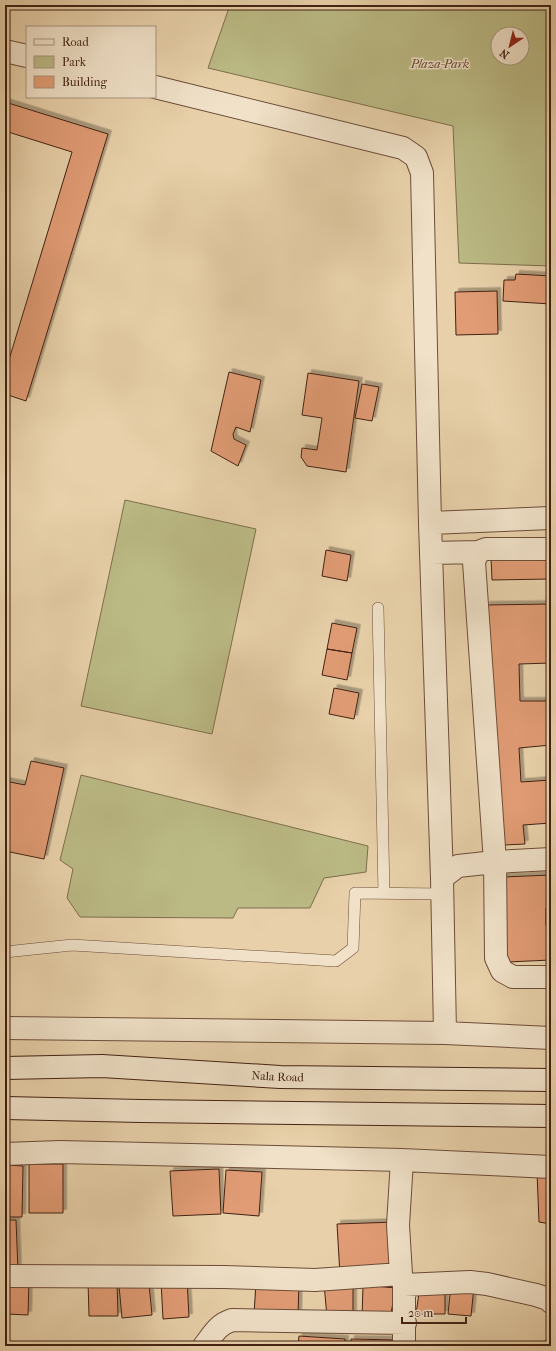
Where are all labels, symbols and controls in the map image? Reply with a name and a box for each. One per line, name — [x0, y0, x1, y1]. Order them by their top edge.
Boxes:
legend — [26, 26, 156, 98]
north arrow — [490, 26, 530, 66]
text: Road — [62, 35, 89, 49]
text: N — [497, 46, 512, 62]
text: Park — [62, 55, 87, 69]
park label: Plaza-Park — [410, 57, 469, 71]
text: Building — [62, 75, 107, 89]
street label: Nala Road — [251, 1068, 304, 1084]
scale bar — [402, 1299, 466, 1325]
text: 20 m — [408, 1306, 433, 1320]

